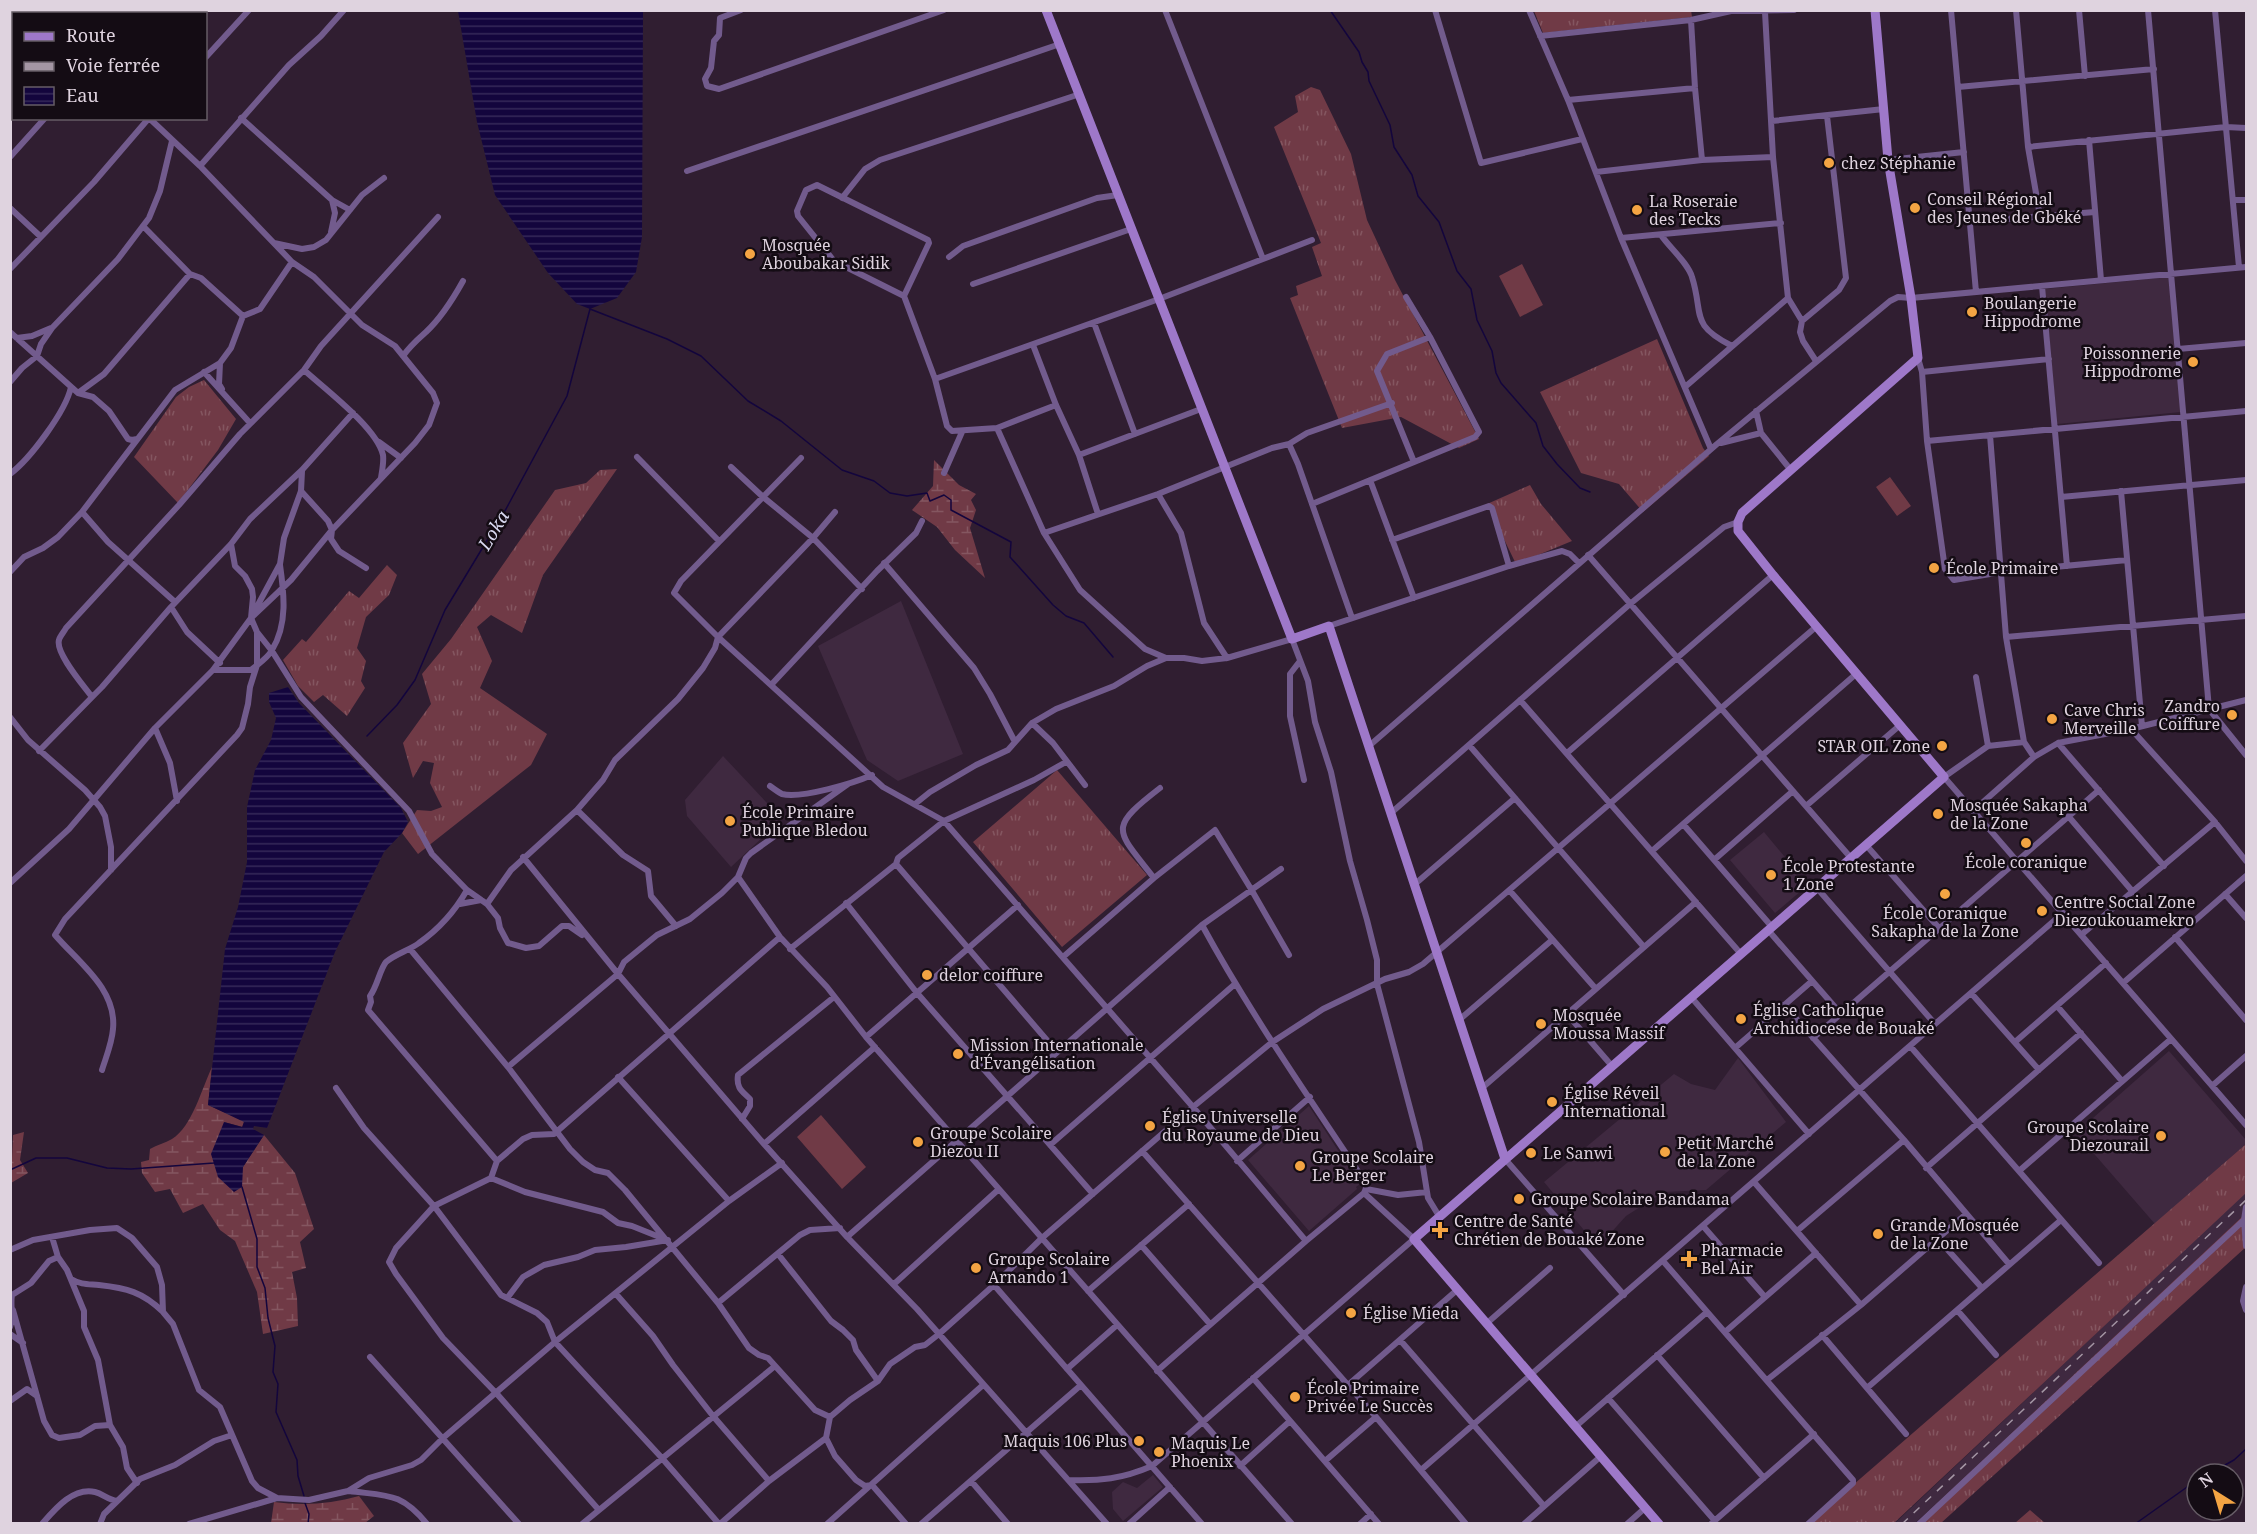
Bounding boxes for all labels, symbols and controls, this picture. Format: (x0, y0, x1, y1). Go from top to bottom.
legend (12, 12, 207, 120)
text: Route (66, 23, 116, 47)
text: Voie ferrée (66, 53, 160, 77)
text: Eau (66, 83, 99, 107)
place label: chez Stéphanie (1841, 152, 1956, 174)
marker: chez Stéphanie (1822, 156, 1836, 170)
place label: Conseil Régional des Jeunes de Gbéké (1927, 188, 2081, 228)
place label: La Roseraie des Tecks (1649, 190, 1738, 230)
marker: Conseil Régional des Jeunes de Gbéké (1908, 201, 1922, 215)
marker: La Roseraie des Tecks (1630, 203, 1644, 217)
place label: Mosquée Aboubakar Sidik (762, 234, 890, 274)
marker: Mosquée Aboubakar Sidik (743, 247, 757, 261)
place label: Boulangerie Hippodrome (1984, 292, 2081, 332)
marker: Boulangerie Hippodrome (1965, 305, 1979, 319)
place label: Poissonnerie Hippodrome (2083, 342, 2181, 382)
marker: Poissonnerie Hippodrome (2186, 355, 2200, 369)
water label: Loka (471, 505, 514, 555)
place label: École Primaire (1946, 557, 2058, 579)
marker: École Primaire (1927, 561, 1941, 575)
place label: Zandro Coiffure (2158, 695, 2220, 735)
place label: Cave Chris Merveille (2064, 699, 2145, 739)
marker: Zandro Coiffure (2225, 708, 2239, 722)
marker: Cave Chris Merveille (2045, 712, 2059, 726)
place label: STAR OIL Zone (1817, 735, 1930, 757)
marker: STAR OIL Zone (1935, 739, 1949, 753)
place label: Mosquée Sakapha de la Zone (1950, 794, 2088, 834)
place label: École Primaire Publique Bledou (742, 801, 868, 841)
marker: Mosquée Sakapha de la Zone (1931, 807, 1945, 821)
marker: École Primaire Publique Bledou (723, 814, 737, 828)
marker: École coranique (2019, 836, 2033, 850)
place label: École coranique (1965, 851, 2087, 873)
place label: École Protestante 1 Zone (1783, 855, 1915, 895)
marker: École Protestante 1 Zone (1764, 868, 1778, 882)
marker: École Coranique Sakapha de la Zone (1938, 887, 1952, 901)
place label: Centre Social Zone Diezoukouamekro (2054, 891, 2195, 931)
place label: École Coranique Sakapha de la Zone (1871, 902, 2019, 942)
marker: Centre Social Zone Diezoukouamekro (2035, 904, 2049, 918)
place label: delor coiffure (939, 964, 1043, 986)
marker: delor coiffure (920, 968, 934, 982)
place label: Église Catholique Archidiocese de Bouaké (1753, 999, 1935, 1039)
place label: Mosquée Moussa Massif (1553, 1004, 1667, 1044)
marker: Église Catholique Archidiocese de Bouaké (1734, 1012, 1748, 1026)
marker: Mosquée Moussa Massif (1534, 1017, 1548, 1031)
place label: Mission Internationale d'Évangélisation (970, 1034, 1143, 1074)
marker: Mission Internationale d'Évangélisation (951, 1047, 965, 1061)
place label: Église Réveil International (1564, 1082, 1666, 1122)
marker: Église Réveil International (1545, 1095, 1559, 1109)
place label: Église Universelle du Royaume de Dieu (1162, 1106, 1320, 1146)
place label: Groupe Scolaire Diezourail (2027, 1116, 2149, 1156)
marker: Église Universelle du Royaume de Dieu (1143, 1119, 1157, 1133)
place label: Groupe Scolaire Diezou II (930, 1122, 1052, 1162)
marker: Groupe Scolaire Diezourail (2154, 1129, 2168, 1143)
place label: Petit Marché de la Zone (1677, 1132, 1774, 1172)
marker: Groupe Scolaire Diezou II (911, 1135, 925, 1149)
place label: Le Sanwi (1543, 1142, 1613, 1164)
marker: Petit Marché de la Zone (1658, 1145, 1672, 1159)
place label: Groupe Scolaire Le Berger (1312, 1146, 1434, 1186)
marker: Le Sanwi (1524, 1146, 1538, 1160)
marker: Groupe Scolaire Le Berger (1293, 1159, 1307, 1173)
place label: Groupe Scolaire Bandama (1531, 1188, 1730, 1210)
marker: Groupe Scolaire Bandama (1512, 1192, 1526, 1206)
place label: Centre de Santé Chrétien de Bouaké Zone (1454, 1210, 1645, 1250)
place label: Grande Mosquée de la Zone (1890, 1214, 2019, 1254)
marker: Centre de Santé Chrétien de Bouaké Zone (1431, 1221, 1449, 1239)
marker: Grande Mosquée de la Zone (1871, 1227, 1885, 1241)
place label: Pharmacie Bel Air (1701, 1239, 1783, 1279)
place label: Groupe Scolaire Arnando 1 (988, 1248, 1110, 1288)
marker: Pharmacie Bel Air (1682, 1252, 1696, 1266)
marker: Groupe Scolaire Arnando 1 (969, 1261, 983, 1275)
place label: Église Mieda (1363, 1302, 1459, 1324)
marker: Église Mieda (1344, 1306, 1358, 1320)
place label: École Primaire Privée Le Succès (1307, 1377, 1433, 1417)
marker: École Primaire Privée Le Succès (1288, 1390, 1302, 1404)
place label: Maquis 106 Plus (1004, 1430, 1127, 1452)
place label: Maquis Le Phoenix (1171, 1432, 1250, 1472)
marker: Maquis 106 Plus (1132, 1434, 1146, 1448)
marker: Maquis Le Phoenix (1152, 1445, 1166, 1459)
north arrow (2185, 1462, 2245, 1522)
text: N (2194, 1467, 2218, 1493)

